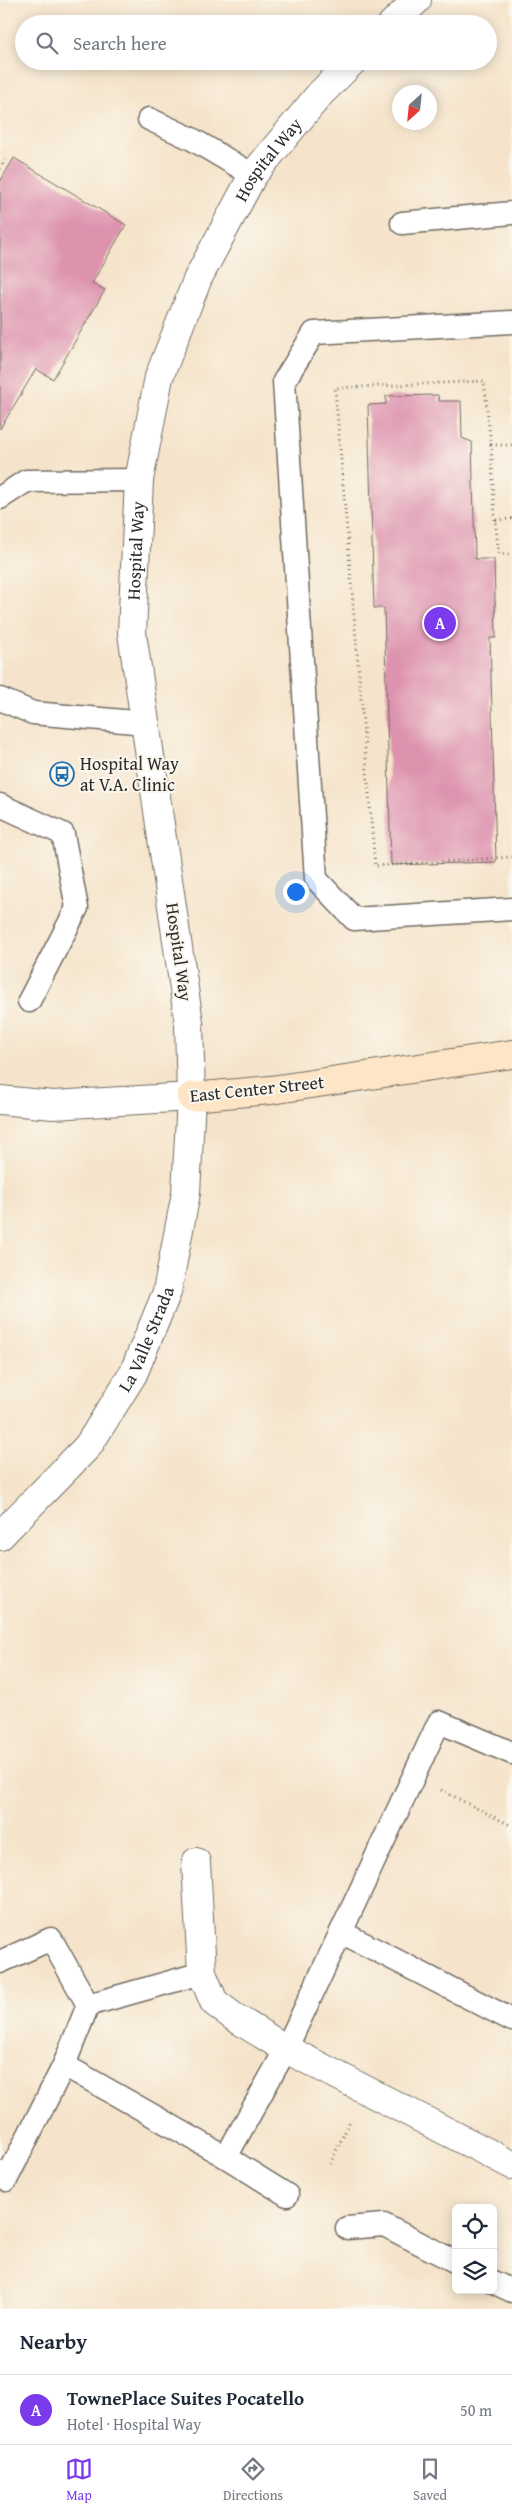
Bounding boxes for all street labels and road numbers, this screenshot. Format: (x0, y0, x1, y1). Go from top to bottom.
street label: Hospital Way (227, 112, 308, 206)
street label: Hospital Way (120, 501, 151, 601)
street label: Hospital Way (159, 901, 200, 1003)
street label: East Center Street (188, 1068, 326, 1109)
street label: La Valle Strada (111, 1284, 181, 1397)

